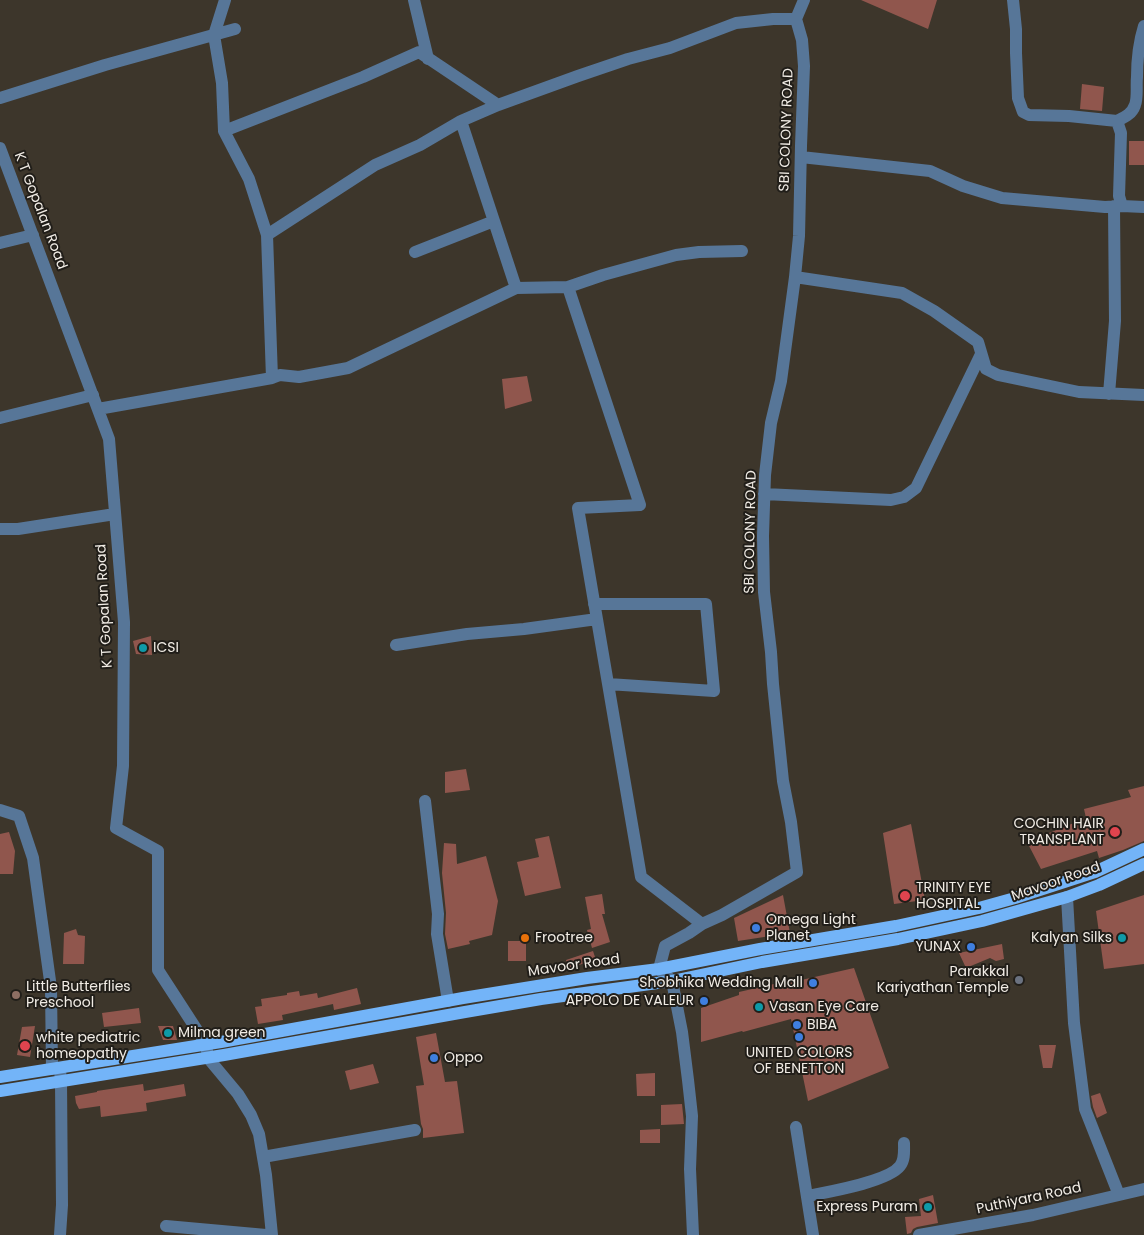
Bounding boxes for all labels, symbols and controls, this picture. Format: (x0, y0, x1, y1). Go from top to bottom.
street label: SBI COLONY ROAD (776, 68, 798, 192)
street label: K T Gopalan Road (10, 150, 70, 272)
street label: SBI COLONY ROAD (742, 470, 760, 594)
street label: K T Gopalan Road (93, 544, 117, 668)
place label: ICSI (153, 640, 179, 656)
marker: ICSI (137, 642, 149, 654)
place label: COCHIN HAIR TRANSPLANT (1014, 816, 1104, 849)
marker: COCHIN HAIR TRANSPLANT (1108, 825, 1122, 839)
street label: Mavoor Road (1009, 859, 1103, 905)
place label: TRINITY EYE HOSPITAL (916, 880, 991, 912)
marker: TRINITY EYE HOSPITAL (898, 889, 912, 903)
place label: Omega Light Planet (766, 912, 856, 944)
marker: Omega Light Planet (750, 922, 762, 934)
place label: Frootree (535, 930, 593, 946)
place label: Kalyan Silks (1031, 930, 1112, 946)
marker: Frootree (519, 932, 531, 944)
marker: Kalyan Silks (1116, 932, 1128, 944)
place label: YUNAX (915, 939, 961, 955)
marker: YUNAX (965, 941, 977, 953)
street label: Mavoor Road (527, 951, 621, 981)
place label: Parakkal Kariyathan Temple (877, 964, 1009, 996)
marker: Parakkal Kariyathan Temple (1013, 974, 1025, 986)
place label: Shobhika Wedding Mall (639, 975, 803, 991)
marker: Shobhika Wedding Mall (807, 977, 819, 989)
place label: Little Butterflies Preschool (26, 979, 131, 1012)
marker: Little Butterflies Preschool (10, 989, 22, 1001)
place label: APPOLO DE VALEUR (566, 993, 694, 1009)
marker: APPOLO DE VALEUR (698, 995, 710, 1007)
place label: Vasan Eye Care (769, 999, 879, 1015)
marker: Vasan Eye Care (753, 1001, 765, 1013)
place label: BIBA (807, 1017, 837, 1033)
marker: BIBA (791, 1019, 803, 1031)
place label: Milma green (178, 1025, 266, 1041)
marker: Milma green (162, 1027, 174, 1039)
place label: white pediatric homeopathy (36, 1030, 140, 1062)
marker: UNITED COLORS OF BENETTON (793, 1031, 805, 1043)
marker: white pediatric homeopathy (18, 1039, 32, 1053)
place label: UNITED COLORS OF BENETTON (746, 1045, 852, 1078)
place label: Oppo (444, 1050, 483, 1066)
marker: Oppo (428, 1052, 440, 1064)
street label: Puthiyara Road (975, 1180, 1083, 1218)
place label: Express Puram (816, 1199, 918, 1215)
marker: Express Puram (922, 1201, 934, 1213)

